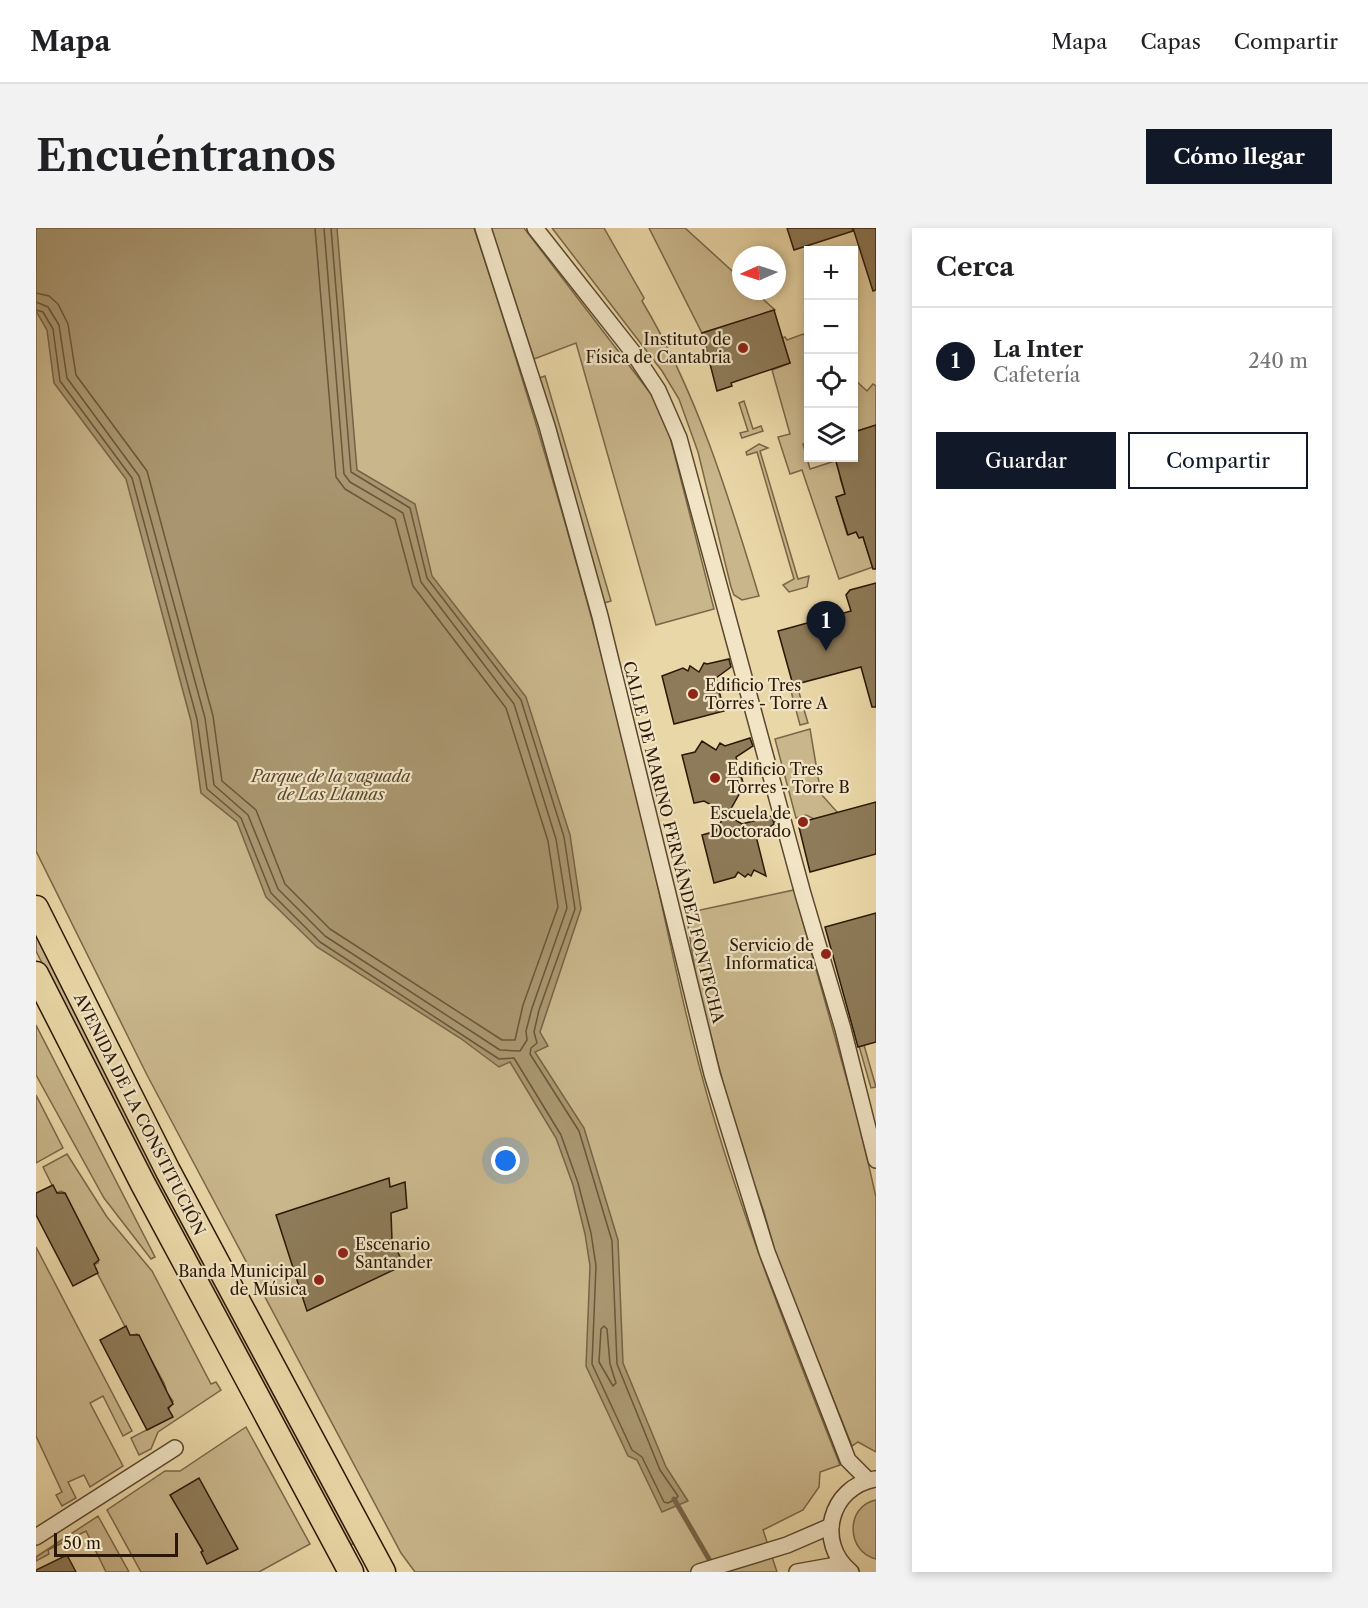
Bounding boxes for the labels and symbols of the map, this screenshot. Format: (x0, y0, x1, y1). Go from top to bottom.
north arrow (732, 246, 786, 300)
place label: Instituto de Física de Cantabria (585, 329, 732, 367)
marker: Instituto de Física de Cantabria (736, 341, 750, 355)
pin: 1 (806, 602, 846, 651)
street label: CALLE DE MARINO FERNÁNDEZ FONTECHA (619, 659, 729, 1026)
place label: Edificio Tres Torres - Torre A (705, 675, 829, 713)
marker: Edificio Tres Torres - Torre A (686, 687, 700, 701)
place label: Edificio Tres Torres - Torre B (727, 759, 850, 797)
park label: Parque de la vaguada de Las Llamas (250, 766, 411, 804)
marker: Edificio Tres Torres - Torre B (708, 771, 722, 785)
place label: Escuela de Doctorado (710, 803, 791, 841)
marker: Escuela de Doctorado (796, 815, 810, 829)
place label: Servicio de Informatica (725, 935, 815, 973)
marker: Servicio de Informatica (819, 947, 833, 961)
street label: AVENIDA DE LA CONSTITUCIÓN (69, 989, 210, 1239)
your location (491, 1146, 520, 1175)
place label: Escenario Santander (355, 1234, 433, 1272)
marker: Escenario Santander (336, 1246, 350, 1260)
place label: Banda Municipal de Música (178, 1261, 308, 1299)
marker: Banda Municipal de Música (312, 1273, 326, 1287)
scale bar (54, 1530, 178, 1558)

